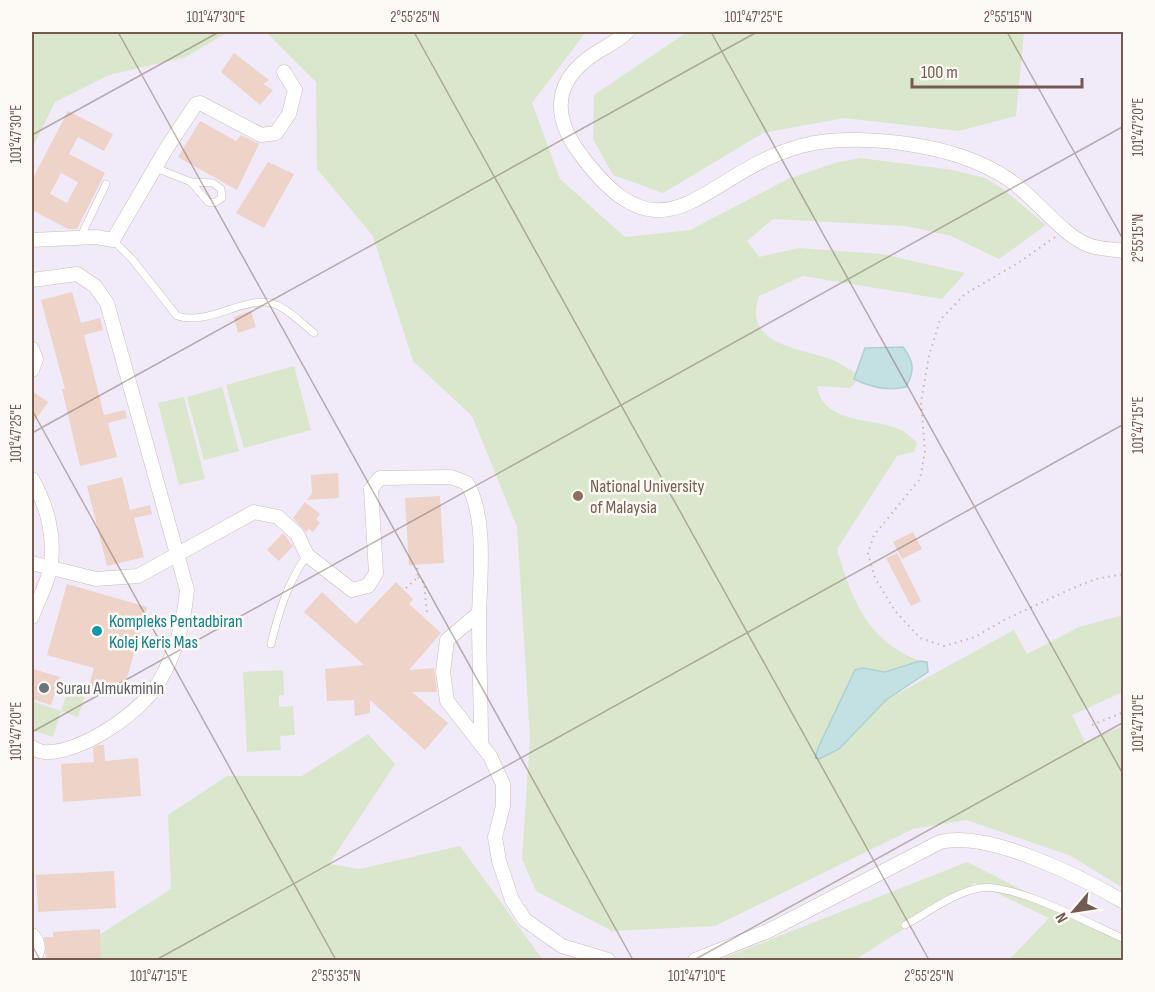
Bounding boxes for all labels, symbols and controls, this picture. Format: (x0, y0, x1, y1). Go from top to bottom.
text: 101°47'30"E (186, 8, 246, 27)
text: 2°55'25"N (390, 8, 440, 27)
text: 101°47'25"E (725, 8, 783, 27)
text: 2°55'15"N (984, 8, 1032, 27)
scale bar (912, 51, 1082, 89)
text: 100 m (921, 62, 958, 83)
text: 101°47'20"E (1129, 97, 1148, 157)
text: 101°47'30"E (7, 104, 26, 164)
text: 2°55'15"N (1129, 214, 1148, 262)
text: 101°47'15"E (1129, 396, 1148, 454)
text: 101°47'25"E (7, 404, 26, 462)
place label: National University of Malaysia (590, 476, 705, 518)
marker: National University of Malaysia (571, 489, 585, 503)
place label: Kompleks Pentadbiran Kolej Keris Mas (109, 611, 243, 653)
marker: Kompleks Pentadbiran Kolej Keris Mas (90, 624, 104, 638)
place label: Surau Almukminin (56, 678, 164, 699)
marker: Surau Almukminin (37, 681, 51, 695)
text: 101°47'10"E (1129, 694, 1148, 752)
text: 101°47'20"E (7, 701, 26, 761)
north arrow (1044, 881, 1104, 941)
text: N (1052, 909, 1073, 926)
text: 101°47'15"E (130, 967, 188, 986)
text: 2°55'35"N (311, 967, 361, 986)
text: 101°47'10"E (668, 967, 726, 986)
text: 2°55'25"N (904, 967, 954, 986)

